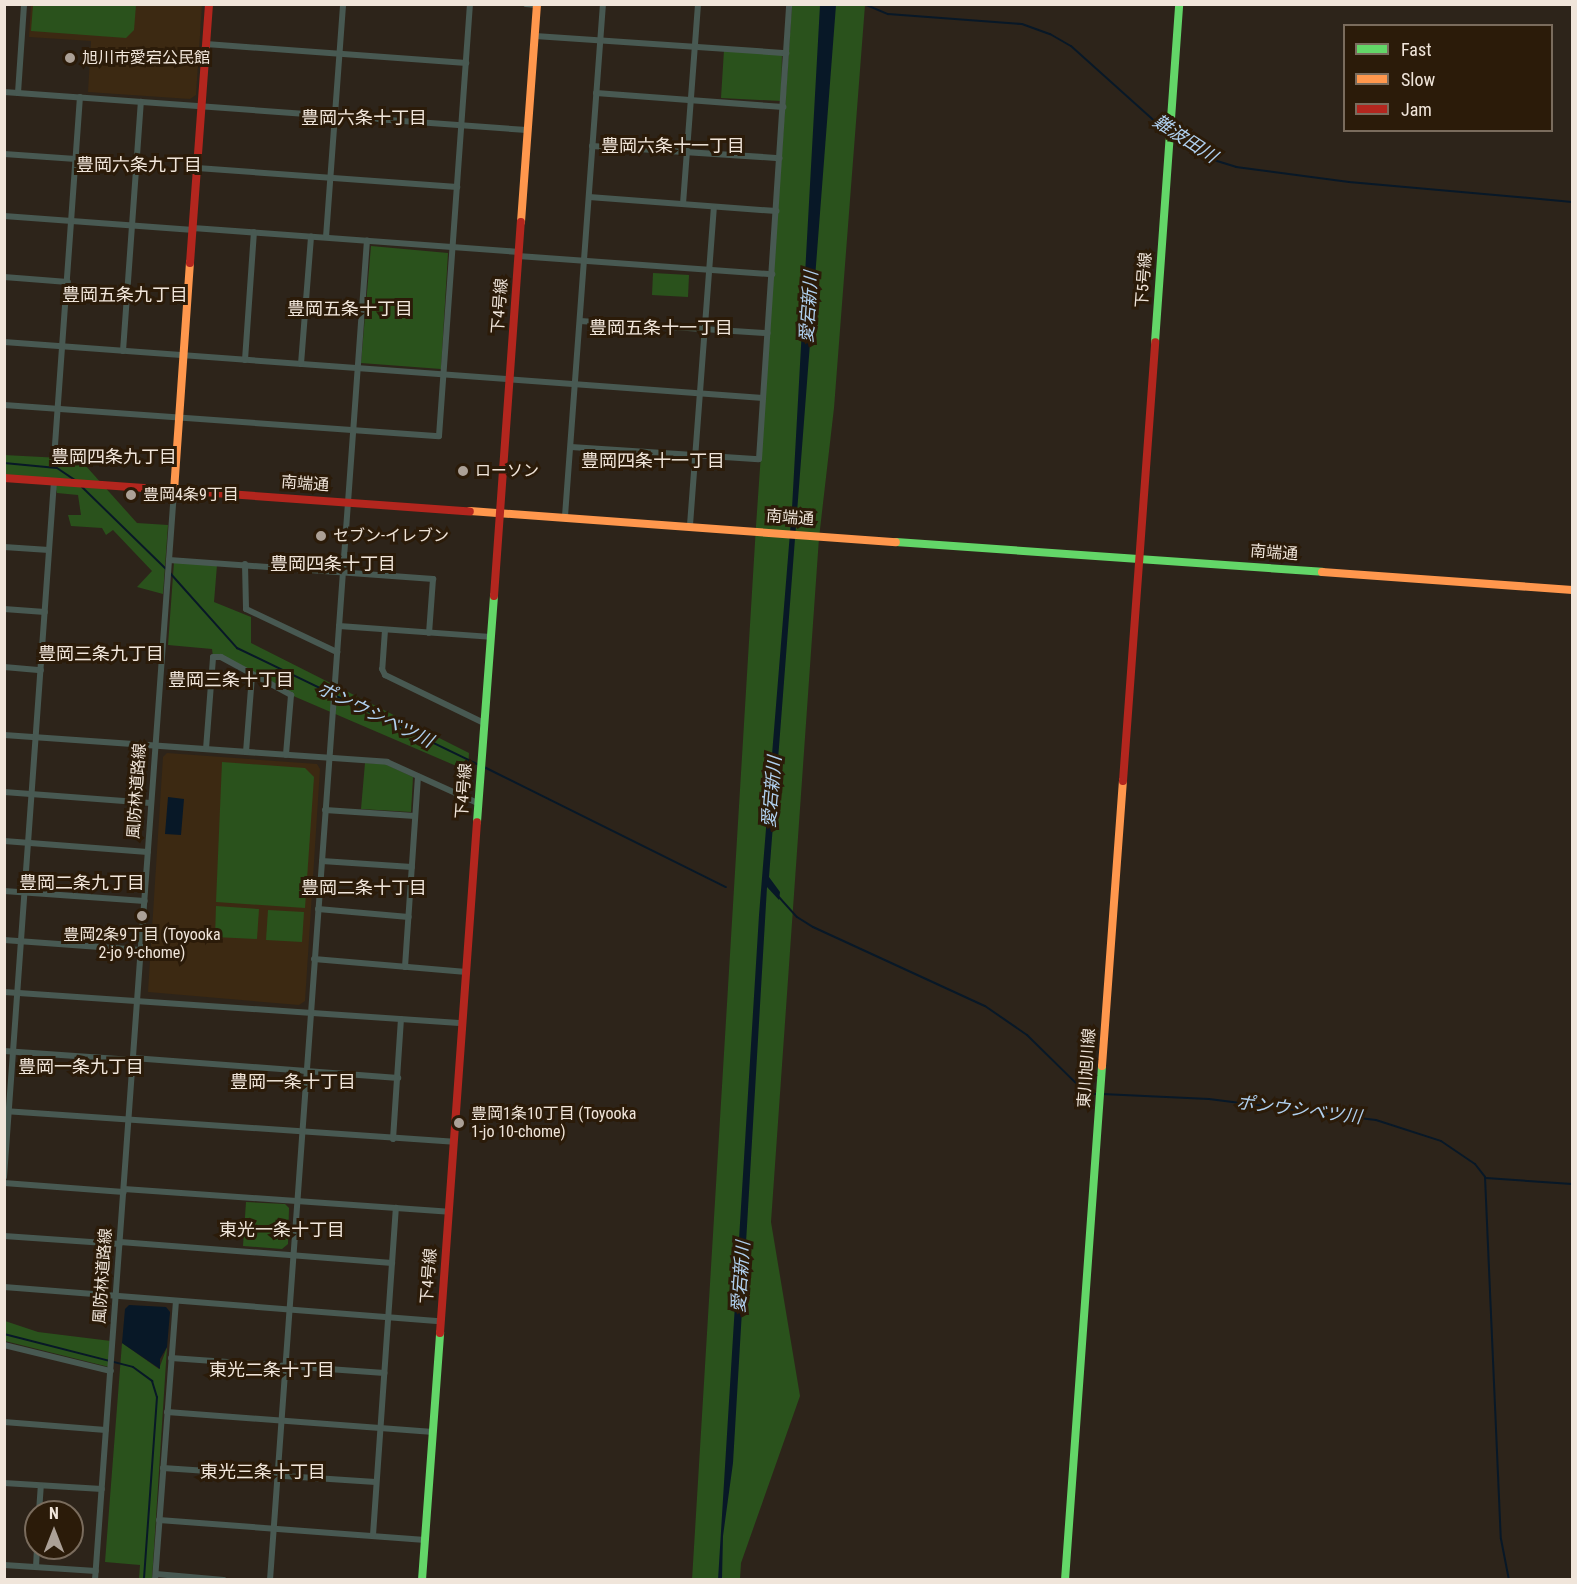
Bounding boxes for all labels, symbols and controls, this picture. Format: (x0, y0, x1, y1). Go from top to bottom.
legend (1343, 24, 1553, 132)
text: Fast (1401, 39, 1432, 60)
place label: 旭川市愛宕公民館 (82, 48, 210, 68)
marker: 旭川市愛宕公民館 (63, 51, 77, 65)
text: Slow (1401, 69, 1435, 90)
text: Jam (1401, 99, 1432, 120)
district label: 豊岡六条十丁目 (301, 107, 427, 129)
water label: 難波田川 (1149, 110, 1221, 168)
district label: 豊岡六条十一丁目 (601, 135, 745, 157)
district label: 豊岡六条九丁目 (76, 154, 202, 176)
street label: 下5号線 (1132, 251, 1156, 309)
water label: 愛宕新川 (796, 270, 822, 344)
street label: 下4号線 (488, 277, 512, 335)
district label: 豊岡五条九丁目 (62, 284, 188, 306)
district label: 豊岡五条十丁目 (287, 298, 413, 320)
district label: 豊岡五条十一丁目 (589, 317, 733, 339)
district label: 豊岡四条九丁目 (51, 446, 177, 468)
district label: 豊岡四条十一丁目 (581, 450, 725, 472)
place label: ローソン (475, 461, 539, 481)
marker: ローソン (456, 464, 470, 478)
street label: 南端通 (280, 473, 330, 495)
place label: 豊岡4条9丁目 (143, 485, 239, 505)
marker: 豊岡4条9丁目 (124, 488, 138, 502)
street label: 南端通 (765, 507, 815, 529)
place label: セブン-イレブン (333, 526, 449, 546)
marker: セブン-イレブン (314, 529, 328, 543)
street label: 南端通 (1249, 542, 1299, 564)
district label: 豊岡四条十丁目 (270, 553, 396, 575)
district label: 豊岡三条九丁目 (38, 643, 164, 665)
district label: 豊岡三条十丁目 (168, 669, 294, 691)
water label: ポンウシベツ川 (314, 678, 436, 752)
street label: 風防林道路線 (124, 742, 150, 840)
water label: 愛宕新川 (758, 755, 786, 829)
street label: 下4号線 (452, 762, 476, 820)
district label: 豊岡二条九丁目 (19, 872, 145, 894)
district label: 豊岡二条十丁目 (301, 877, 427, 899)
marker: 豊岡2条9丁目 (Toyooka 2-jo 9-chome) (135, 909, 149, 923)
place label: 豊岡2条9丁目 (Toyooka 2-jo 9-chome) (63, 925, 221, 963)
street label: 東川旭川線 (1075, 1027, 1099, 1109)
district label: 豊岡一条九丁目 (18, 1056, 144, 1078)
district label: 豊岡一条十丁目 (230, 1071, 356, 1093)
water label: ポンウシベツ川 (1235, 1092, 1363, 1128)
place label: 豊岡1条10丁目 (Toyooka 1-jo 10-chome) (471, 1104, 636, 1142)
marker: 豊岡1条10丁目 (Toyooka 1-jo 10-chome) (452, 1116, 466, 1130)
district label: 東光一条十丁目 (219, 1219, 345, 1241)
street label: 風防林道路線 (90, 1227, 116, 1325)
water label: 愛宕新川 (728, 1240, 754, 1314)
street label: 下4号線 (417, 1247, 441, 1305)
district label: 東光二条十丁目 (209, 1359, 335, 1381)
district label: 東光三条十丁目 (200, 1461, 326, 1483)
north arrow (24, 1500, 84, 1560)
text: N (49, 1504, 59, 1523)

